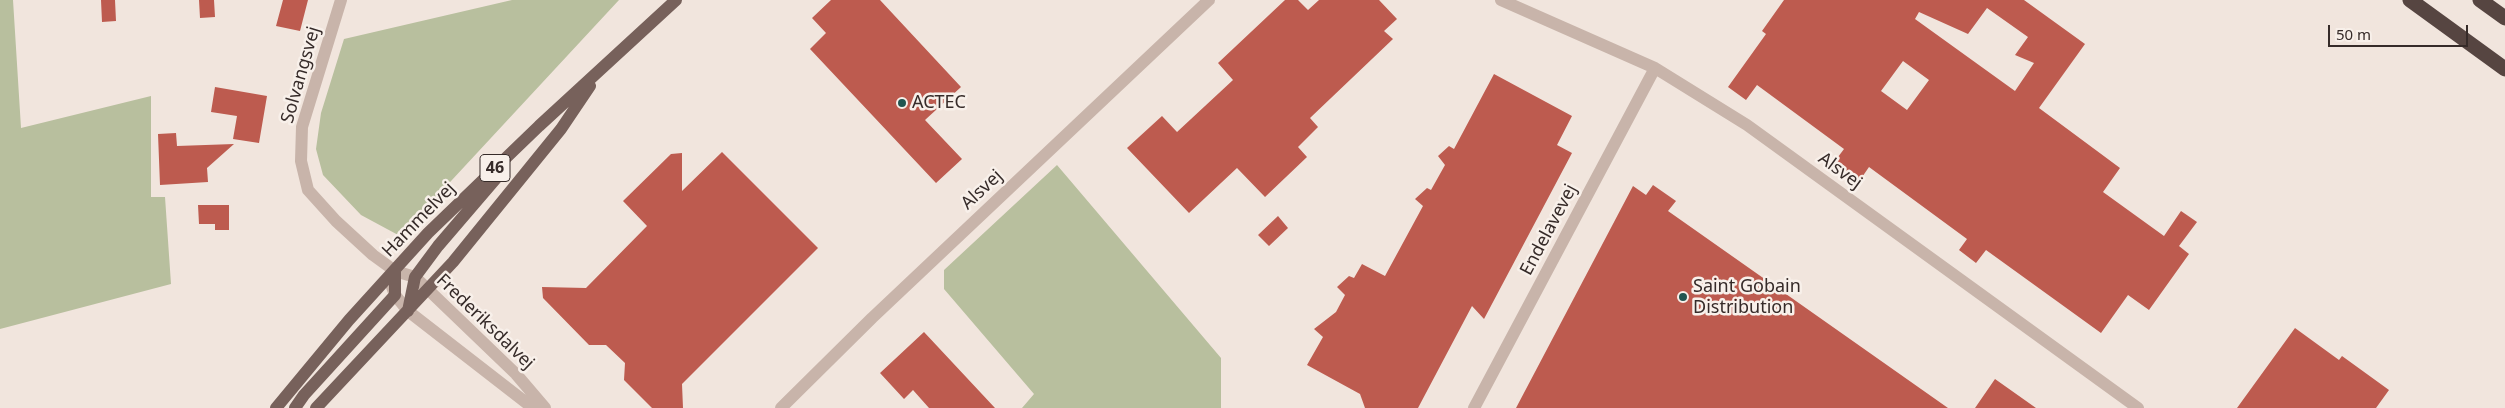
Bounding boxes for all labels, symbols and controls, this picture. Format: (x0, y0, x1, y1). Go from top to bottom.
scale bar (2330, 15, 2470, 47)
street label: Solvangsvej (277, 24, 325, 126)
text: 50 m (2336, 24, 2371, 44)
place label: ACTEC (912, 92, 966, 114)
marker: ACTEC (896, 97, 908, 109)
street label: Alsvej (1814, 148, 1866, 194)
road number: 46 (480, 154, 510, 182)
street label: Alsvej (957, 165, 1007, 215)
street label: Hammelvej (378, 178, 460, 262)
street label: Endelavevej (1516, 181, 1582, 279)
street label: Frederiksdalvej (432, 270, 538, 374)
place label: Saint Gobain Distribution (1693, 276, 1801, 318)
marker: Saint Gobain Distribution (1677, 291, 1689, 303)

